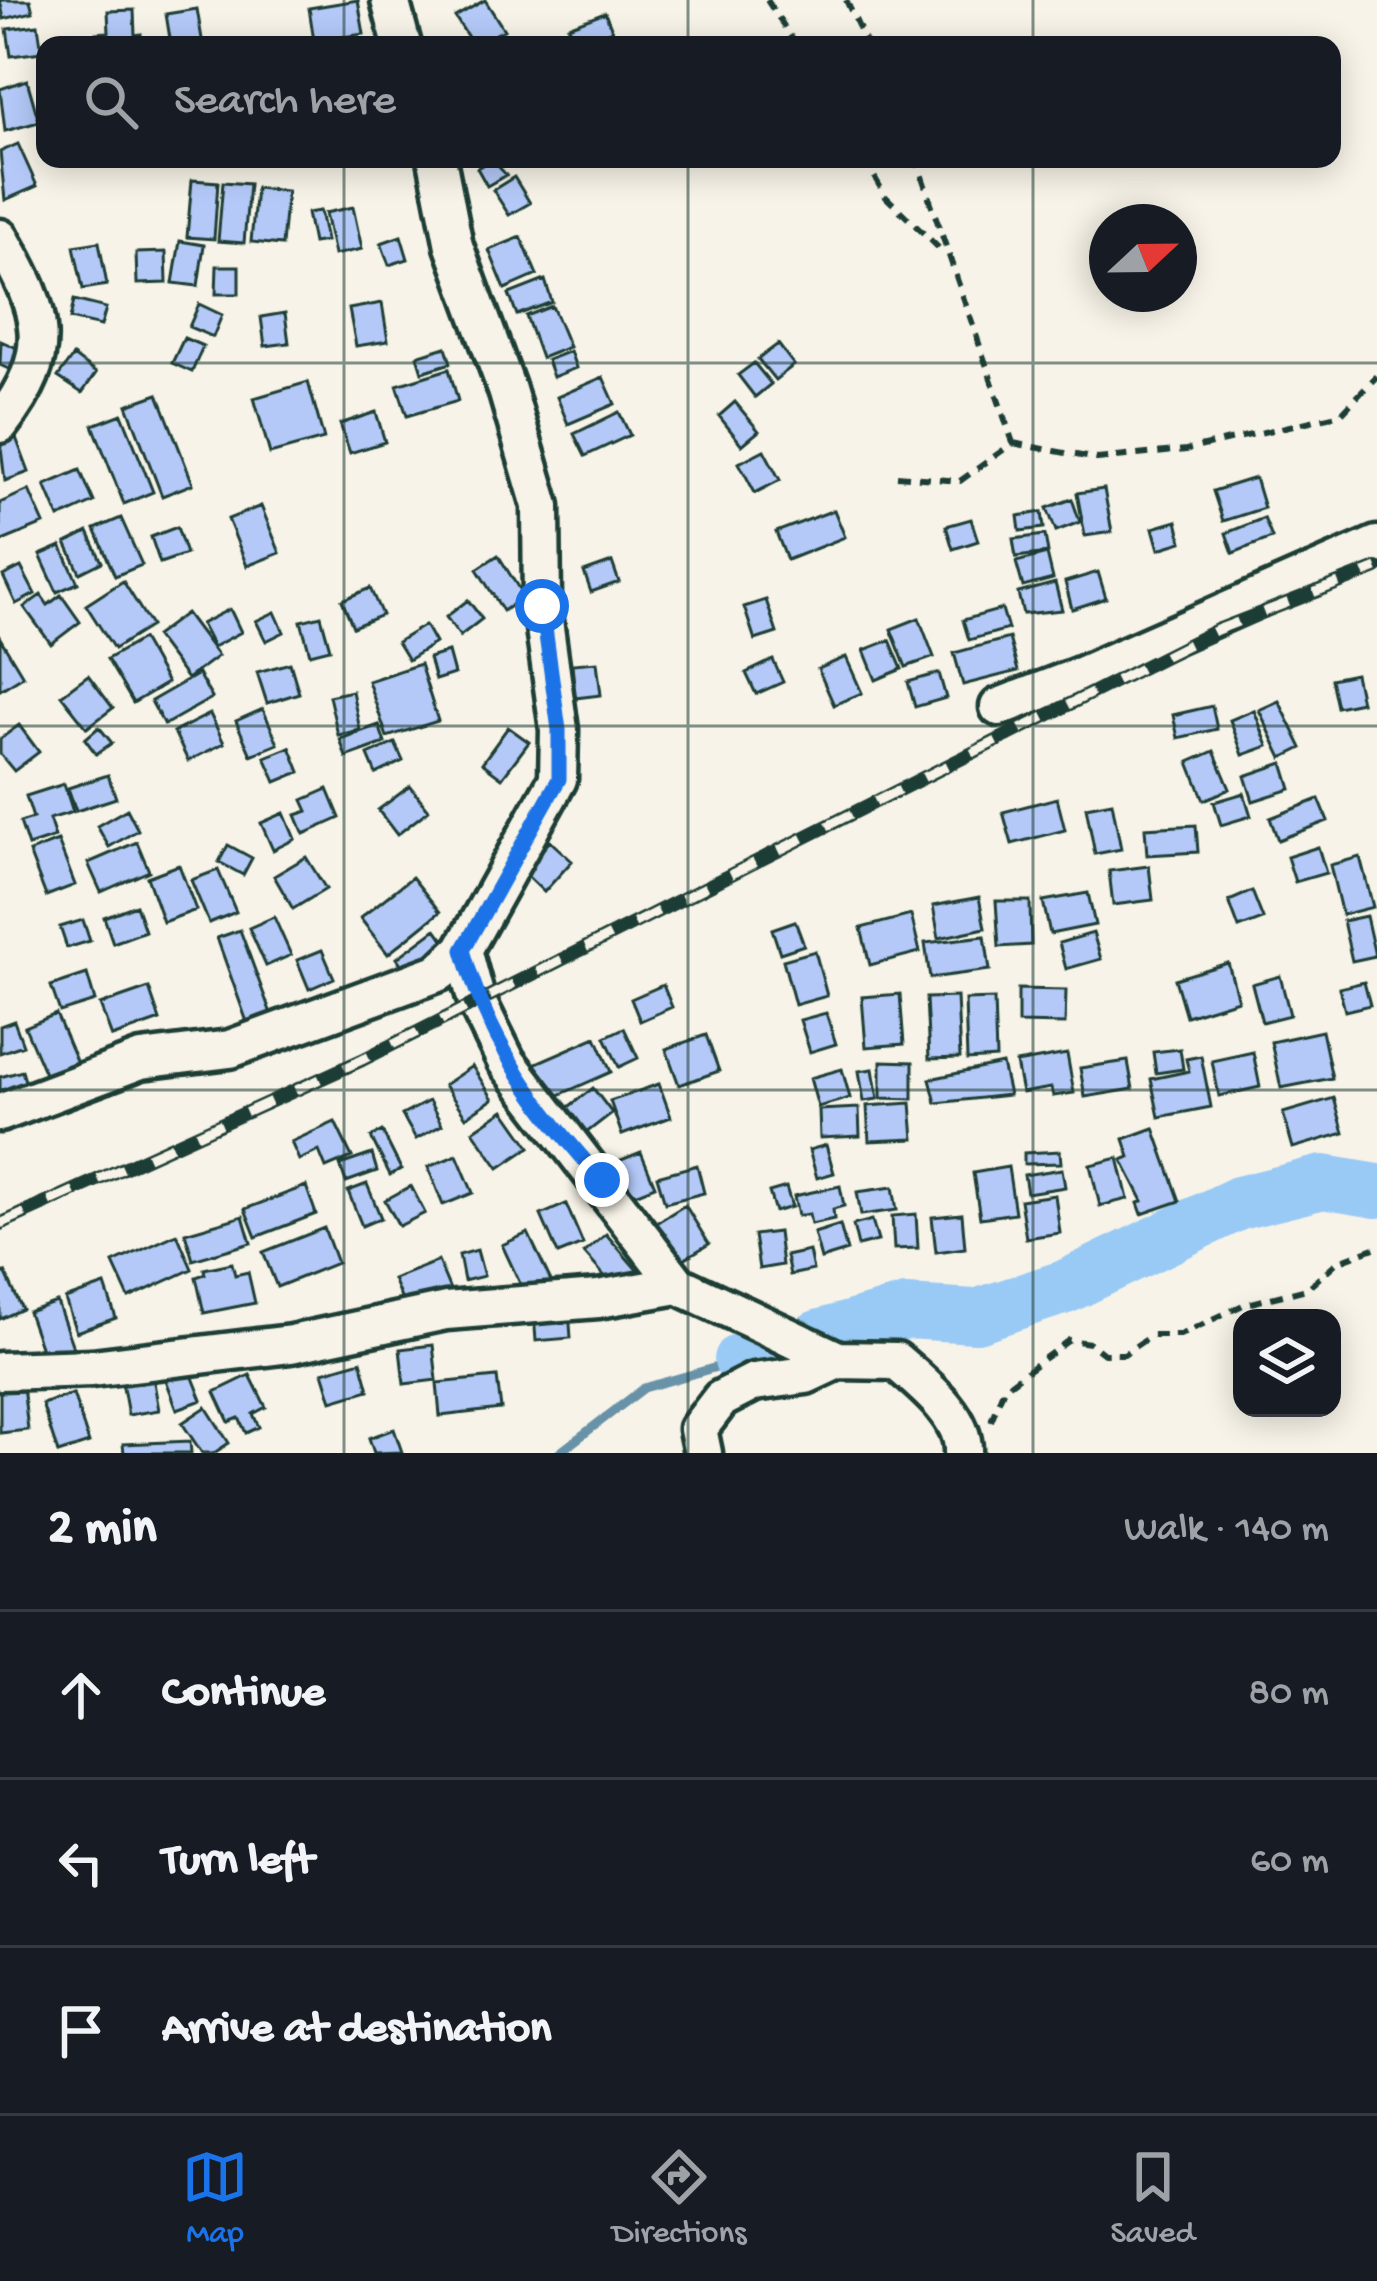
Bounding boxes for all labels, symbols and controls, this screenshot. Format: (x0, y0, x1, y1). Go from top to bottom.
search box (36, 36, 1341, 168)
icon: search (78, 69, 144, 135)
text: Search here (174, 76, 396, 129)
north arrow (1089, 204, 1197, 312)
route start (515, 579, 569, 633)
route end (575, 1153, 629, 1207)
map controls (1233, 1309, 1341, 1417)
button: layers (1233, 1309, 1341, 1417)
text: 2 min (48, 1501, 157, 1561)
text: Walk · 140 m (1124, 1508, 1329, 1554)
icon: ahead (48, 1662, 114, 1728)
text: Continue (162, 1668, 325, 1721)
text: 80 m (1249, 1672, 1329, 1718)
icon: left (48, 1830, 114, 1896)
text: Turn left (162, 1836, 314, 1889)
text: 60 m (1250, 1840, 1329, 1886)
icon: arrive (48, 1998, 114, 2064)
text: Arrive at destination (162, 2004, 551, 2057)
tab: Map (182, 2144, 248, 2254)
tab: Directions (612, 2144, 746, 2254)
tab: Saved (1110, 2144, 1195, 2254)

